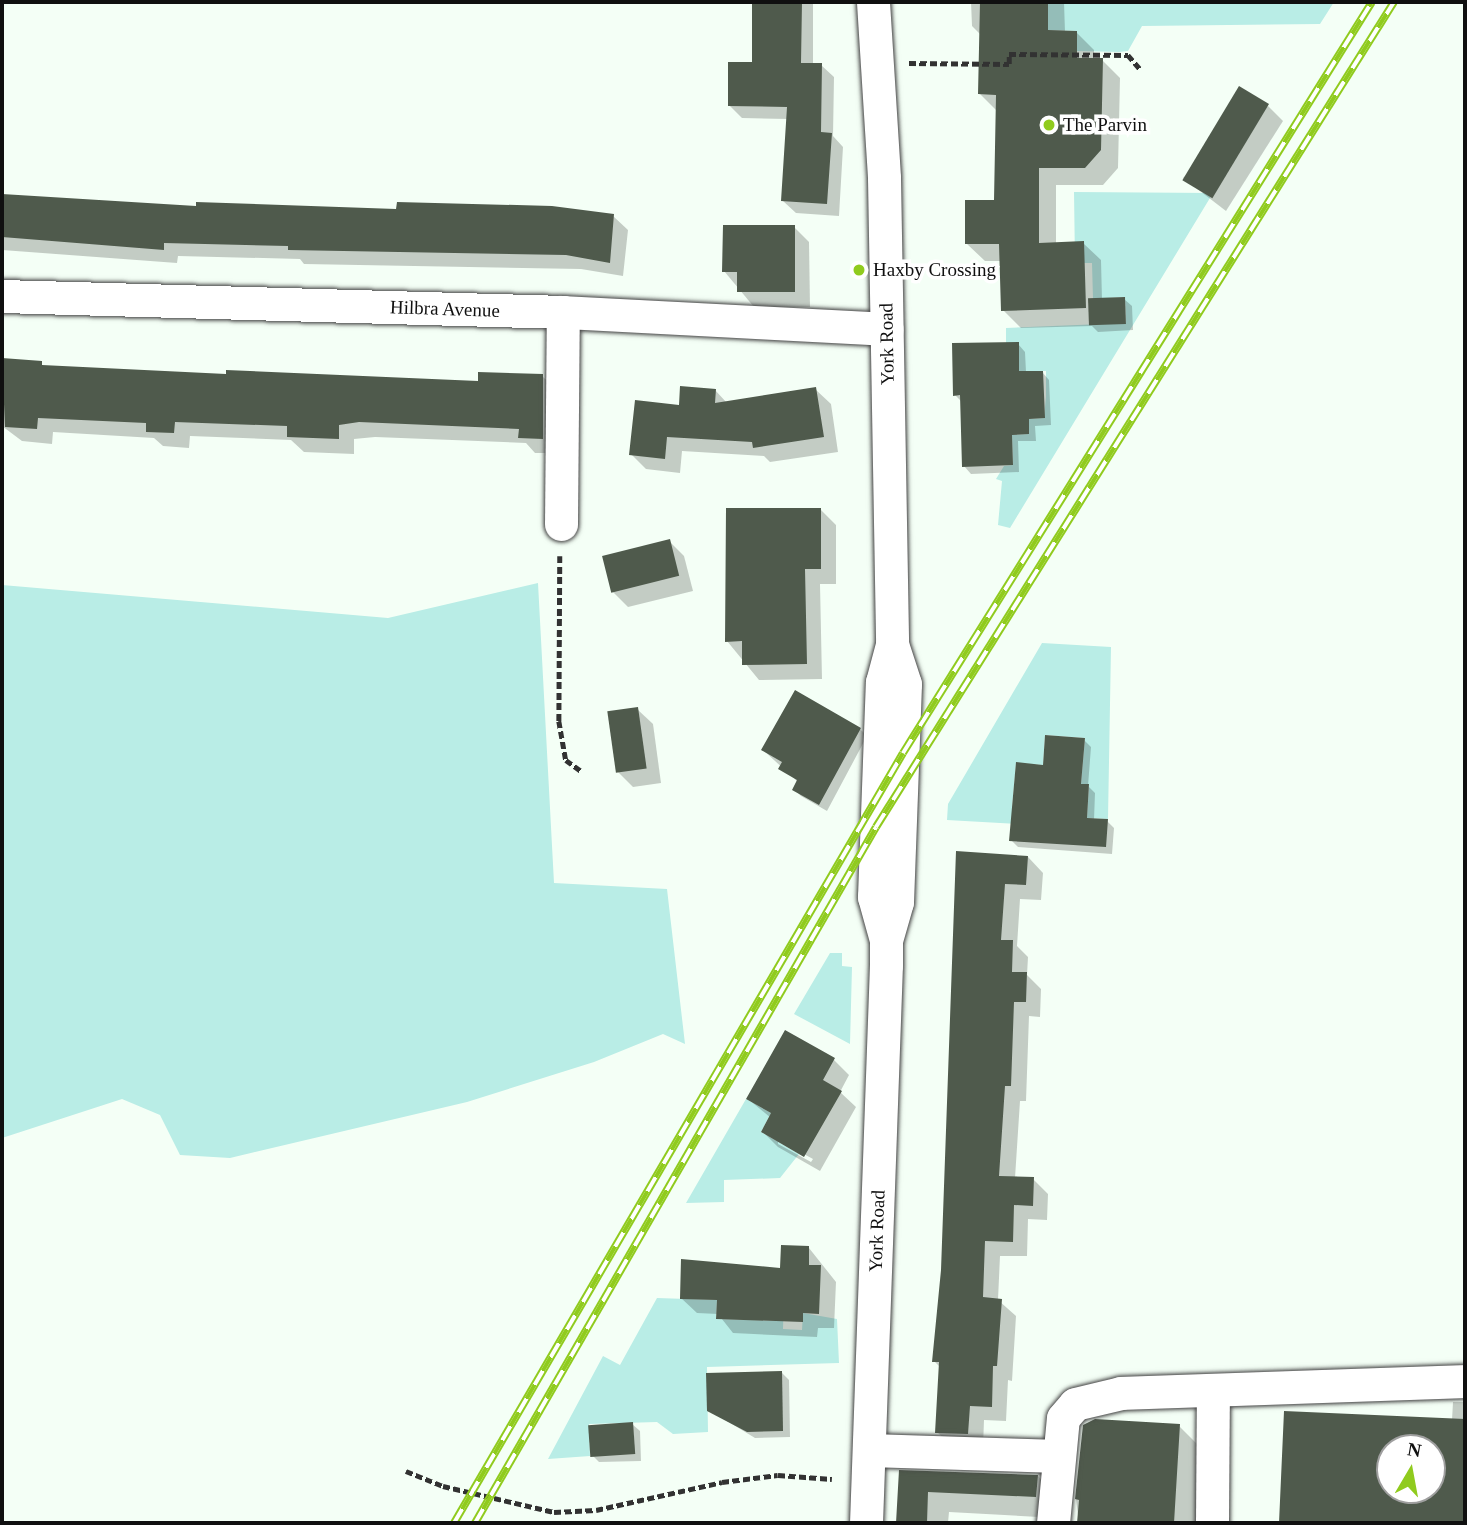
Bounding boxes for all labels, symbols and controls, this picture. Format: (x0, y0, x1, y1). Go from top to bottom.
place label: The Parvin (1063, 114, 1147, 136)
marker: The Parvin (1041, 117, 1057, 133)
place label: Haxby Crossing (873, 259, 996, 281)
marker: Haxby Crossing (851, 262, 867, 278)
street label: Hilbra Avenue (389, 296, 501, 322)
street label: York Road (875, 303, 899, 385)
street label: York Road (864, 1190, 890, 1272)
north arrow (1376, 1434, 1446, 1504)
text: N (1406, 1438, 1423, 1461)

